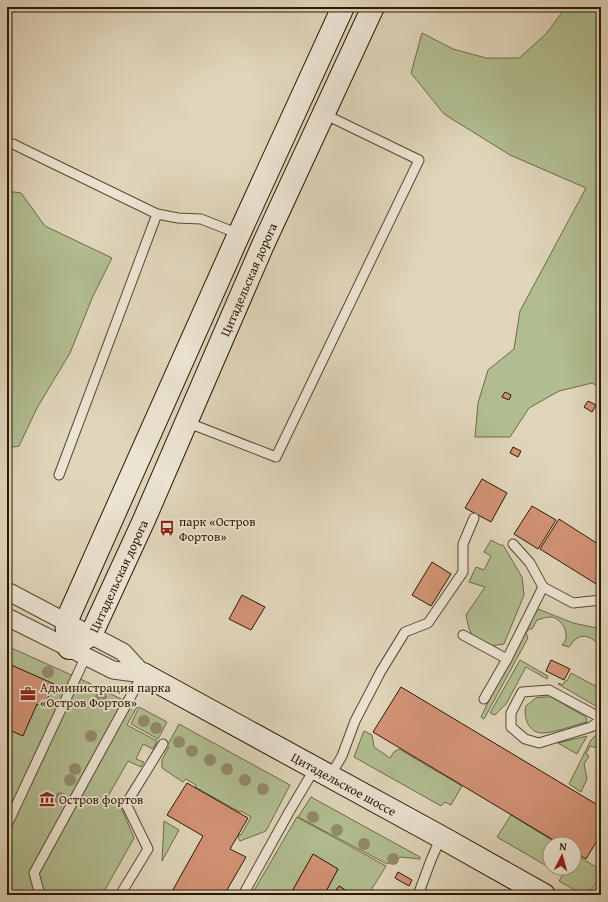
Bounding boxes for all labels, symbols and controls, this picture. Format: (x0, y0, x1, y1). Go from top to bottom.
street label: Цитадельская дорога (215, 219, 282, 339)
place label: парк «Остров Фортов» (179, 512, 256, 546)
street label: Цитадельская дорога (84, 516, 153, 636)
bus stop icon: парк «Остров Фортов» (158, 519, 176, 537)
place label: Администрация парка «Остров Фортов» (40, 678, 171, 712)
office icon: Администрация парка «Остров Фортов» (19, 685, 37, 703)
street label: Цитадельское шоссе (288, 747, 400, 820)
museum icon: Остров фортов (38, 790, 56, 808)
place label: Остров фортов (59, 790, 143, 809)
north arrow (542, 836, 582, 876)
text: N (559, 838, 568, 854)

